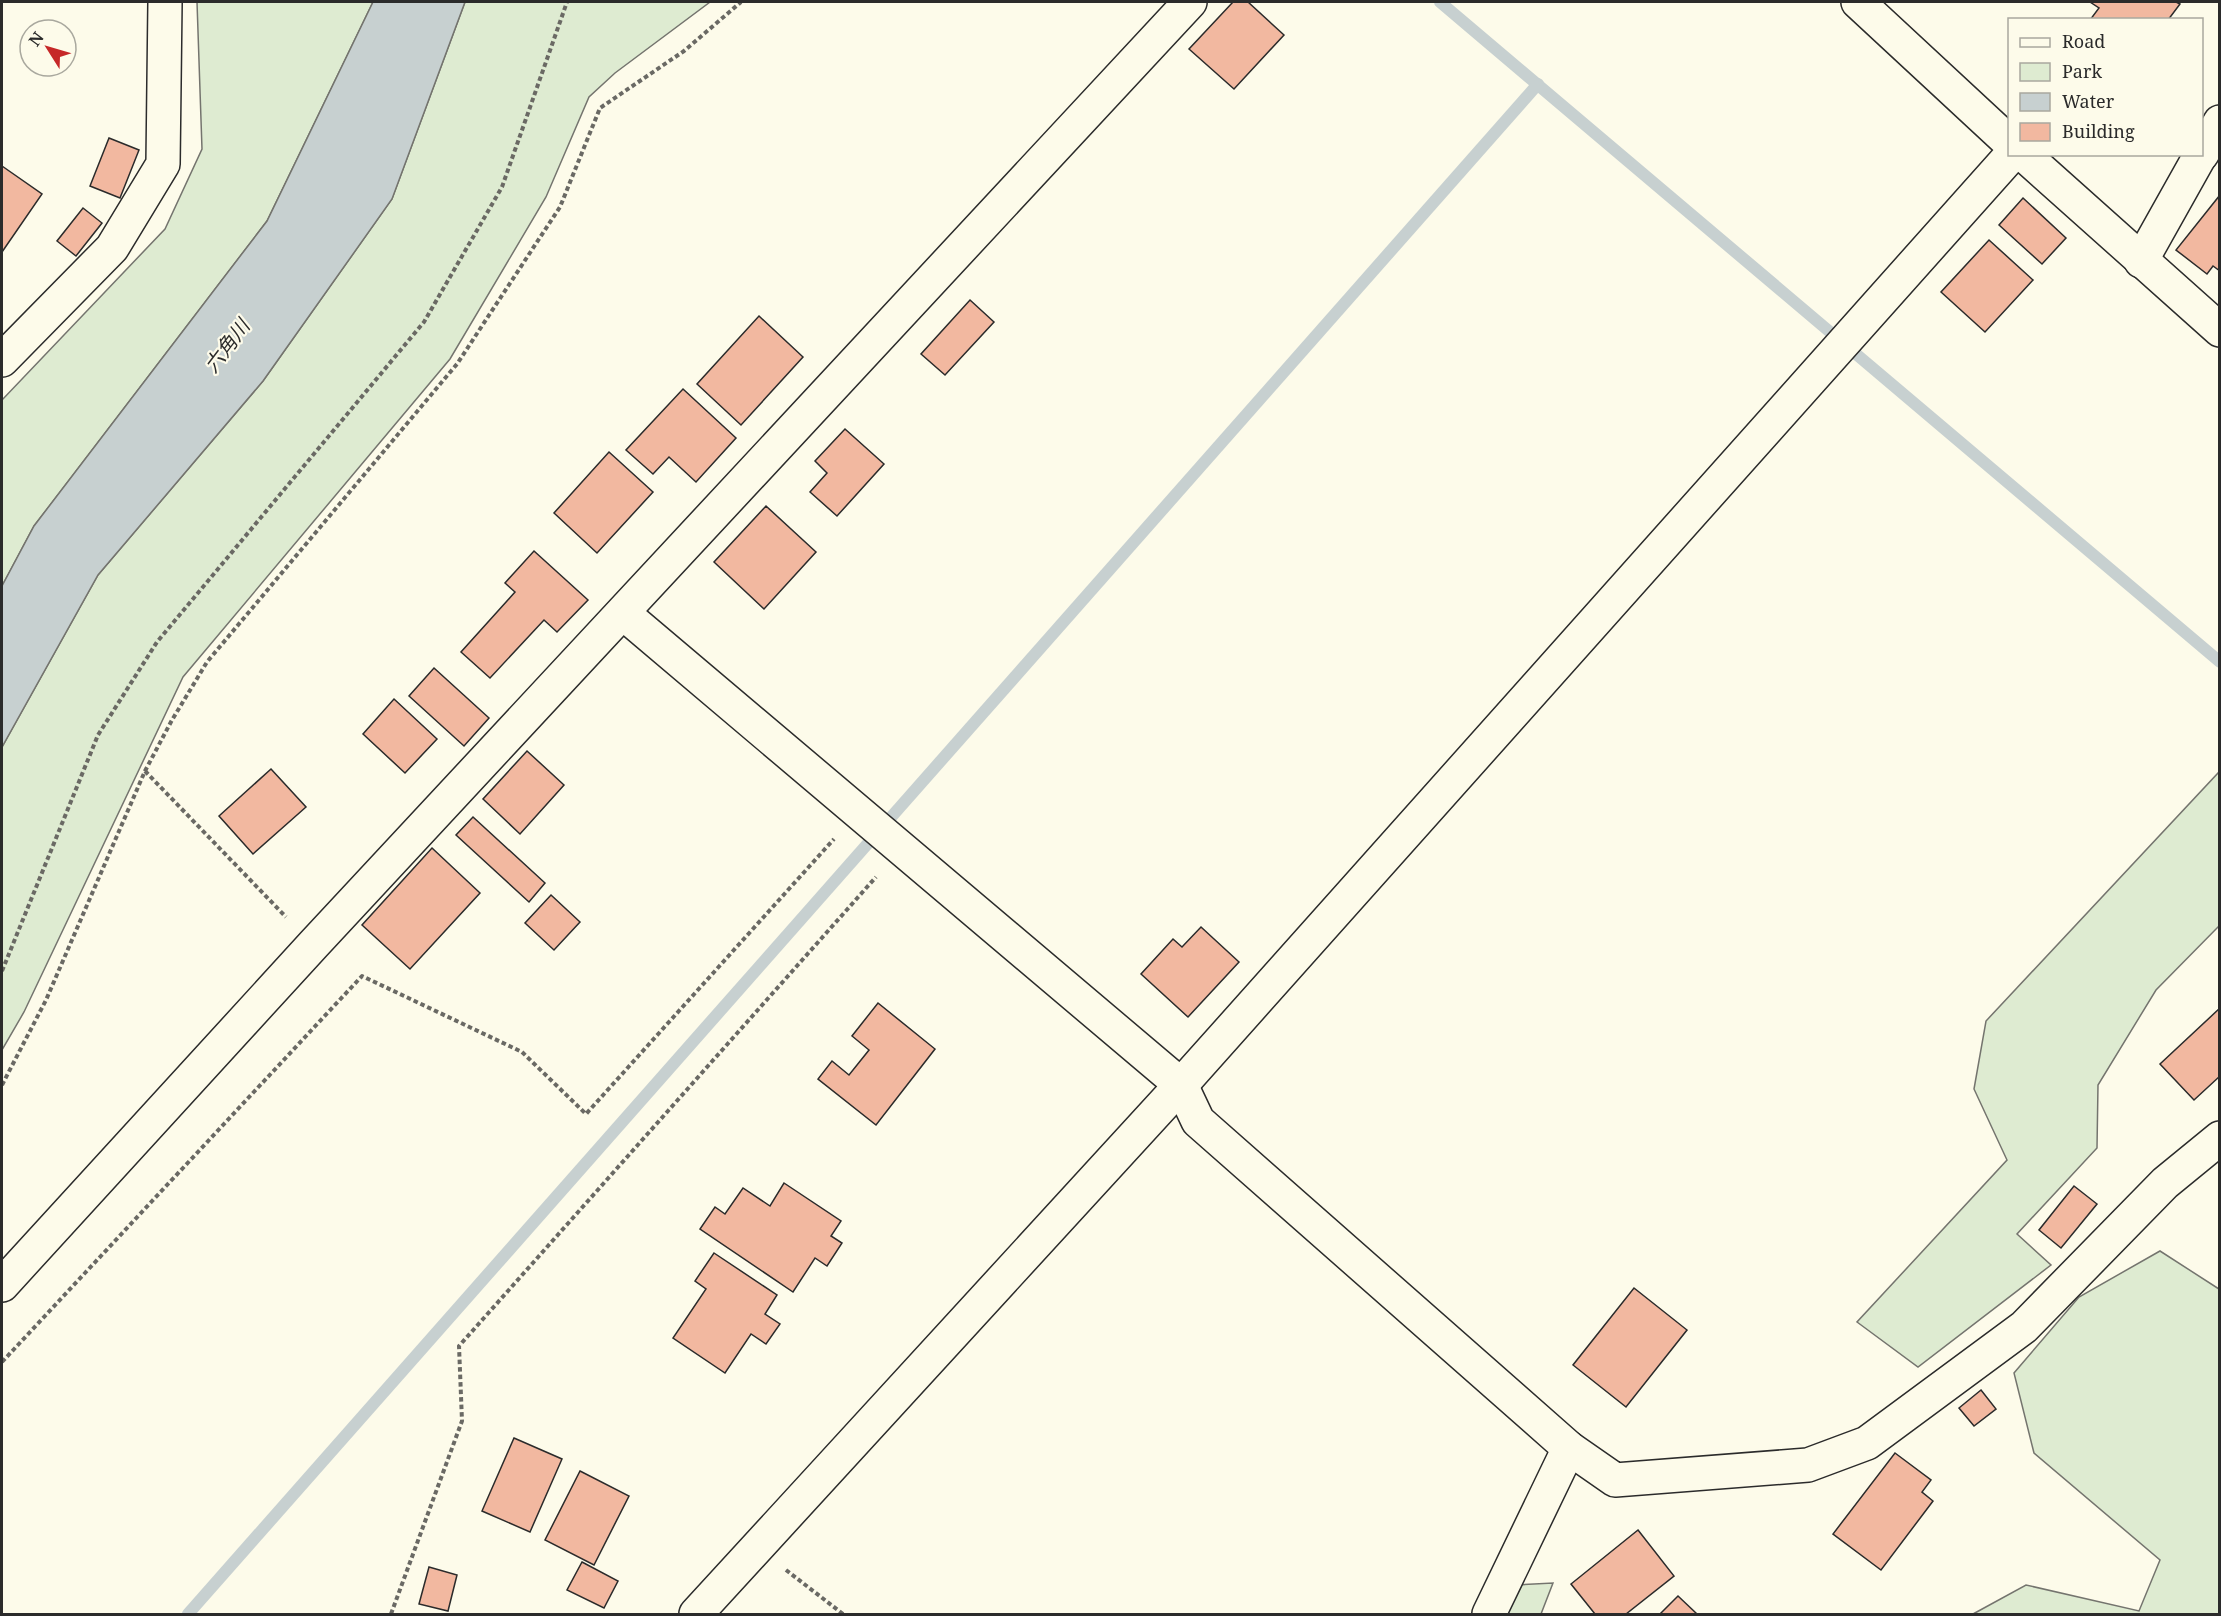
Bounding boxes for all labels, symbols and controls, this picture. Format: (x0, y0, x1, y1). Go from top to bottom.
north arrow (18, 18, 78, 78)
legend (2008, 18, 2203, 156)
text: N (23, 27, 49, 51)
text: Road (2062, 29, 2105, 53)
text: Park (2062, 59, 2102, 83)
text: Water (2062, 89, 2115, 113)
text: Building (2062, 119, 2135, 143)
water label: 六角川 (198, 312, 257, 378)

